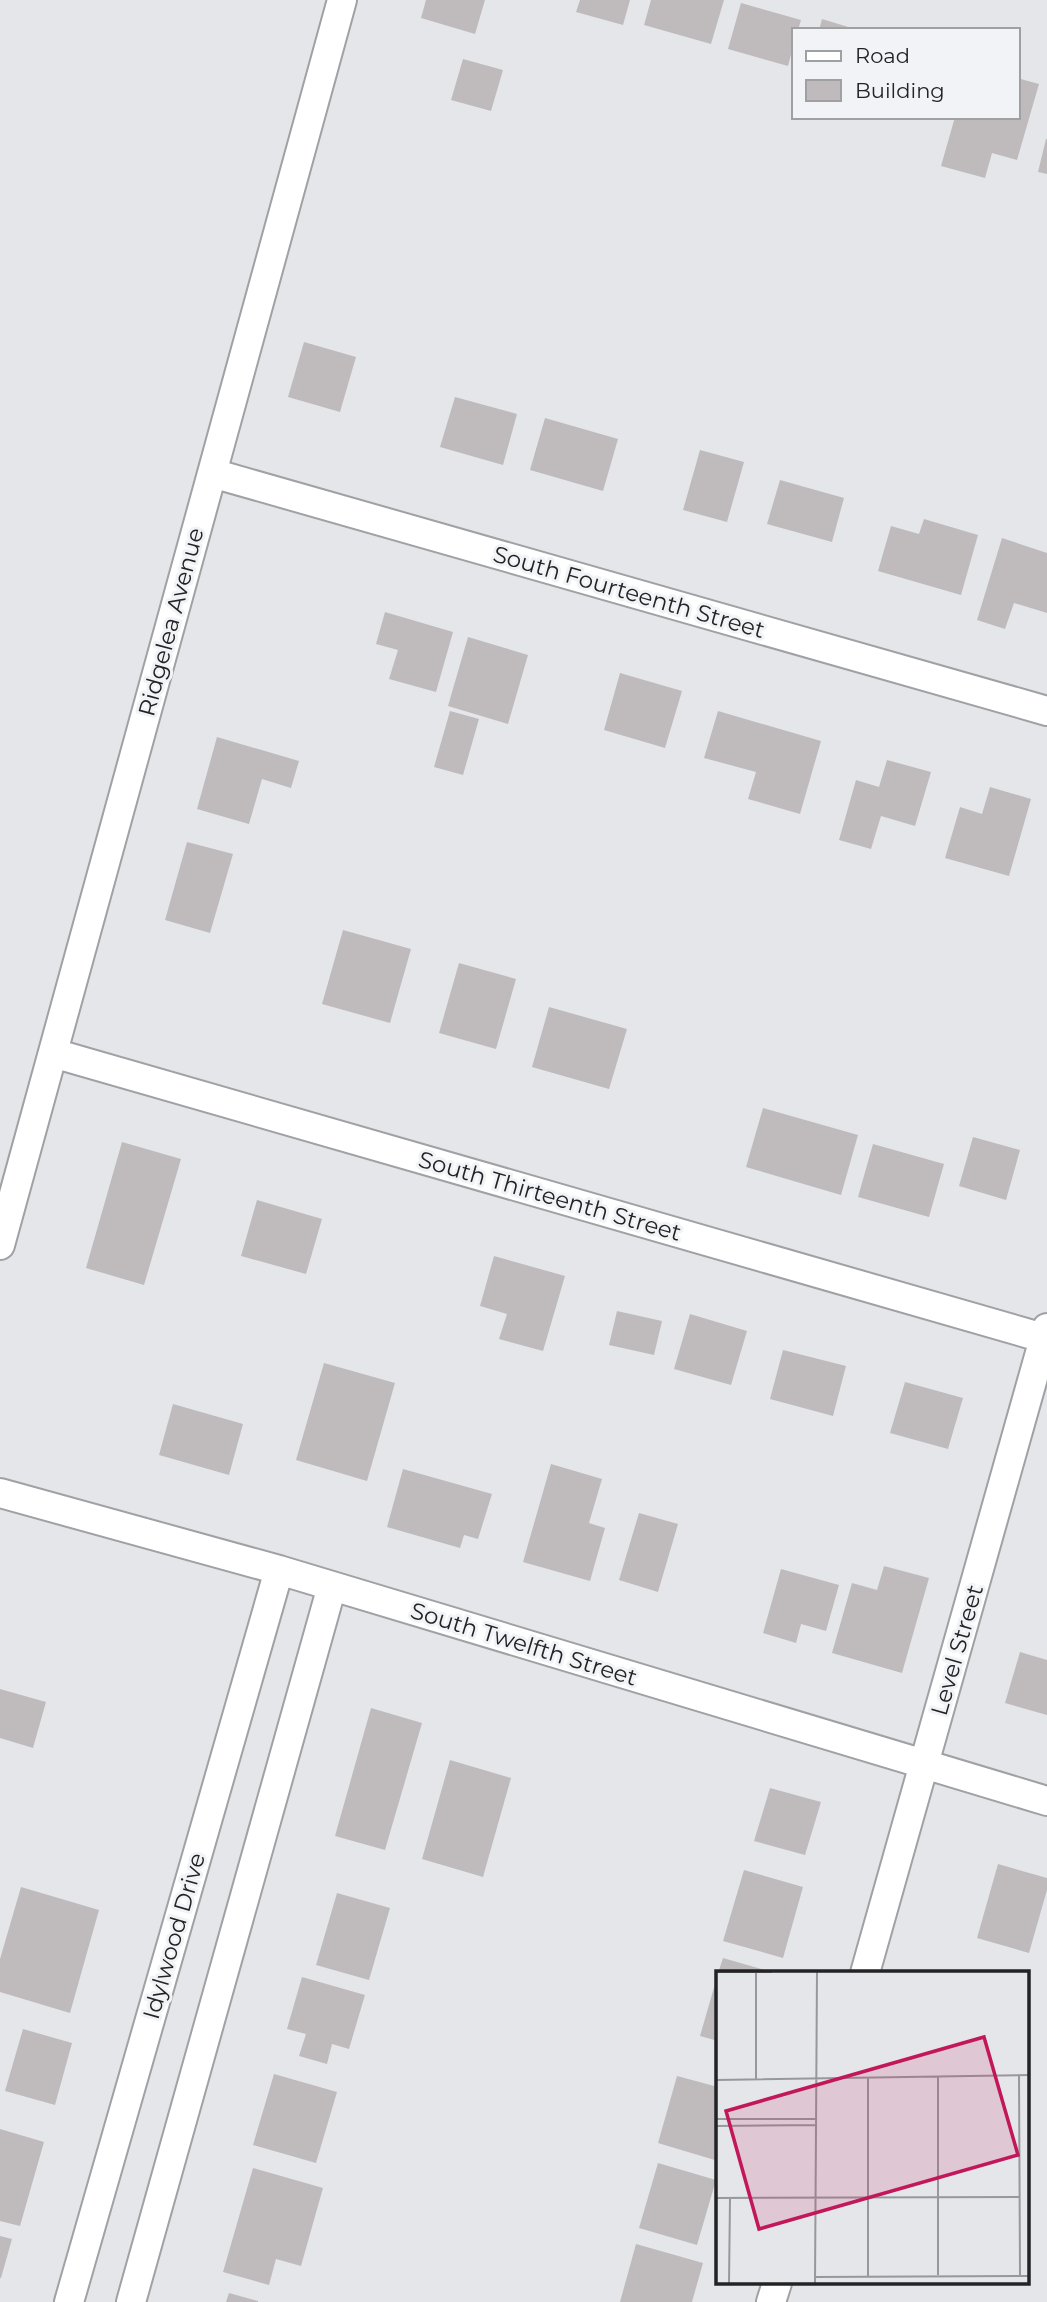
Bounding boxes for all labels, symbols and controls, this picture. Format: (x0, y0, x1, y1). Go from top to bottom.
legend (792, 28, 1019, 119)
text: Road (855, 43, 910, 68)
text: Building (855, 78, 945, 103)
street label: Ridgelea Avenue (132, 525, 210, 719)
street label: South Fourteenth Street (490, 540, 768, 644)
street label: South Thirteenth Street (415, 1145, 685, 1247)
street label: Level Street (925, 1581, 989, 1719)
street label: South Twelfth Street (407, 1596, 641, 1692)
street label: Idylwood Drive (137, 1850, 211, 2022)
inset map (716, 1971, 1030, 2284)

